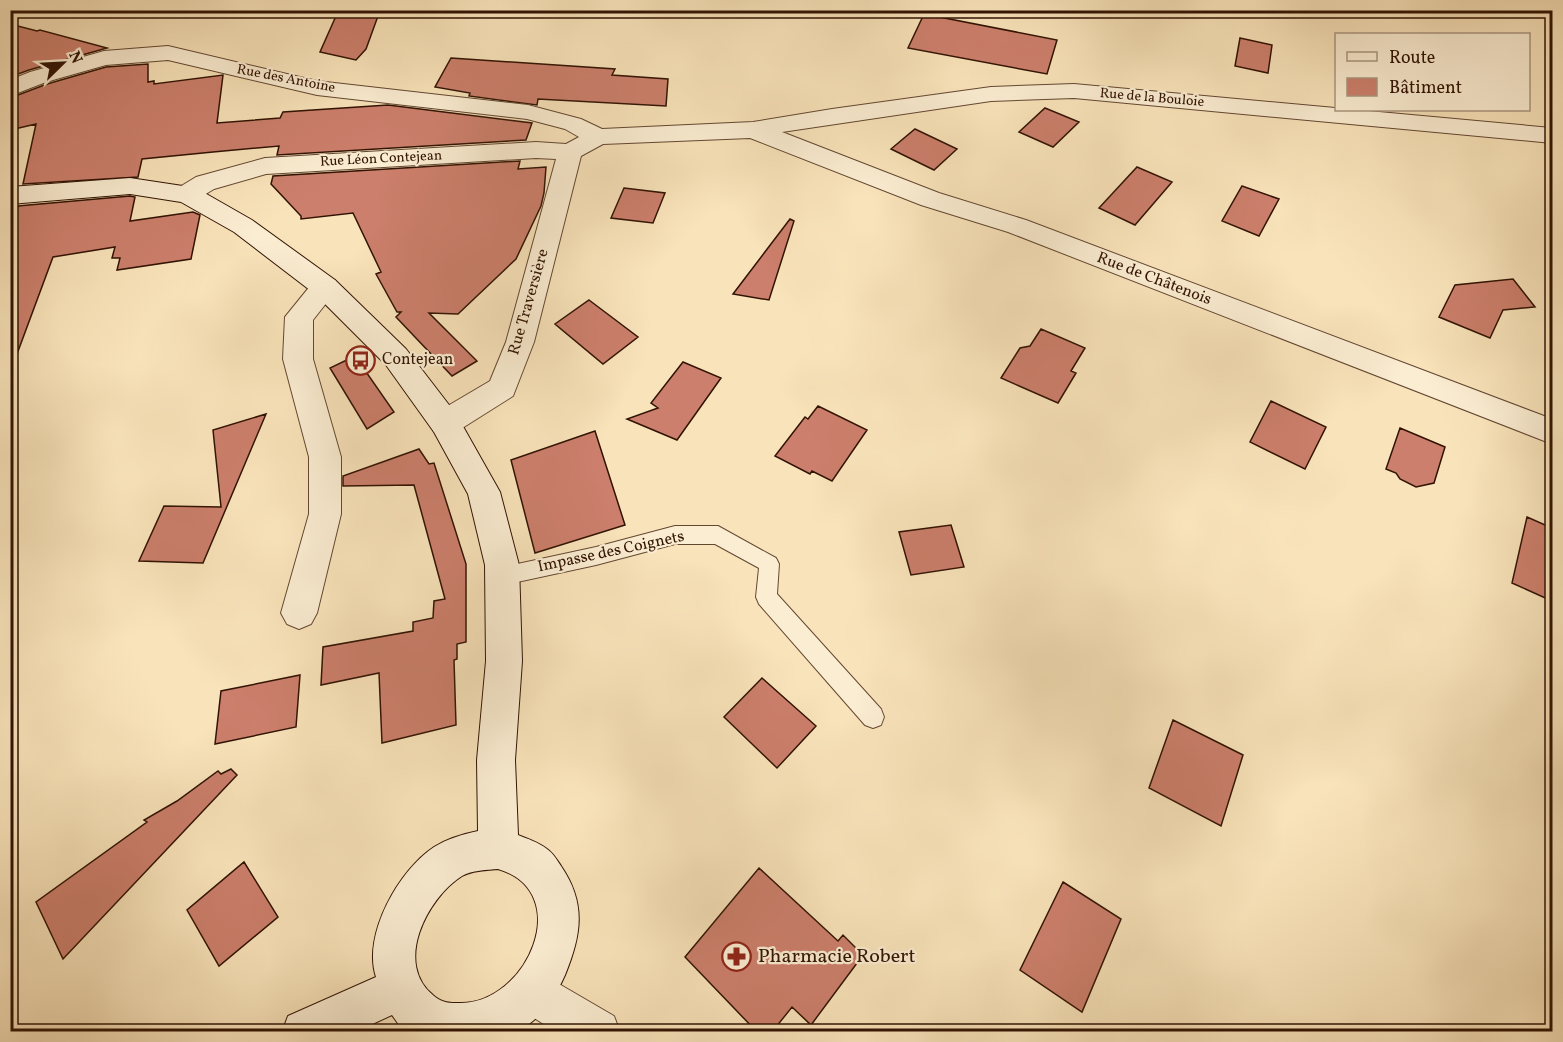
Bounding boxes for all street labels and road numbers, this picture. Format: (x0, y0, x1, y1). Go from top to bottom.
street label: Rue des Antoine (235, 60, 337, 98)
street label: Rue de la Bouloie (1099, 84, 1205, 112)
street label: Rue Léon Contejean (319, 146, 443, 172)
street label: Rue Traversière (503, 246, 555, 358)
street label: Rue de Châtenois (1094, 247, 1215, 311)
street label: Impasse des Coignets (536, 526, 687, 578)

